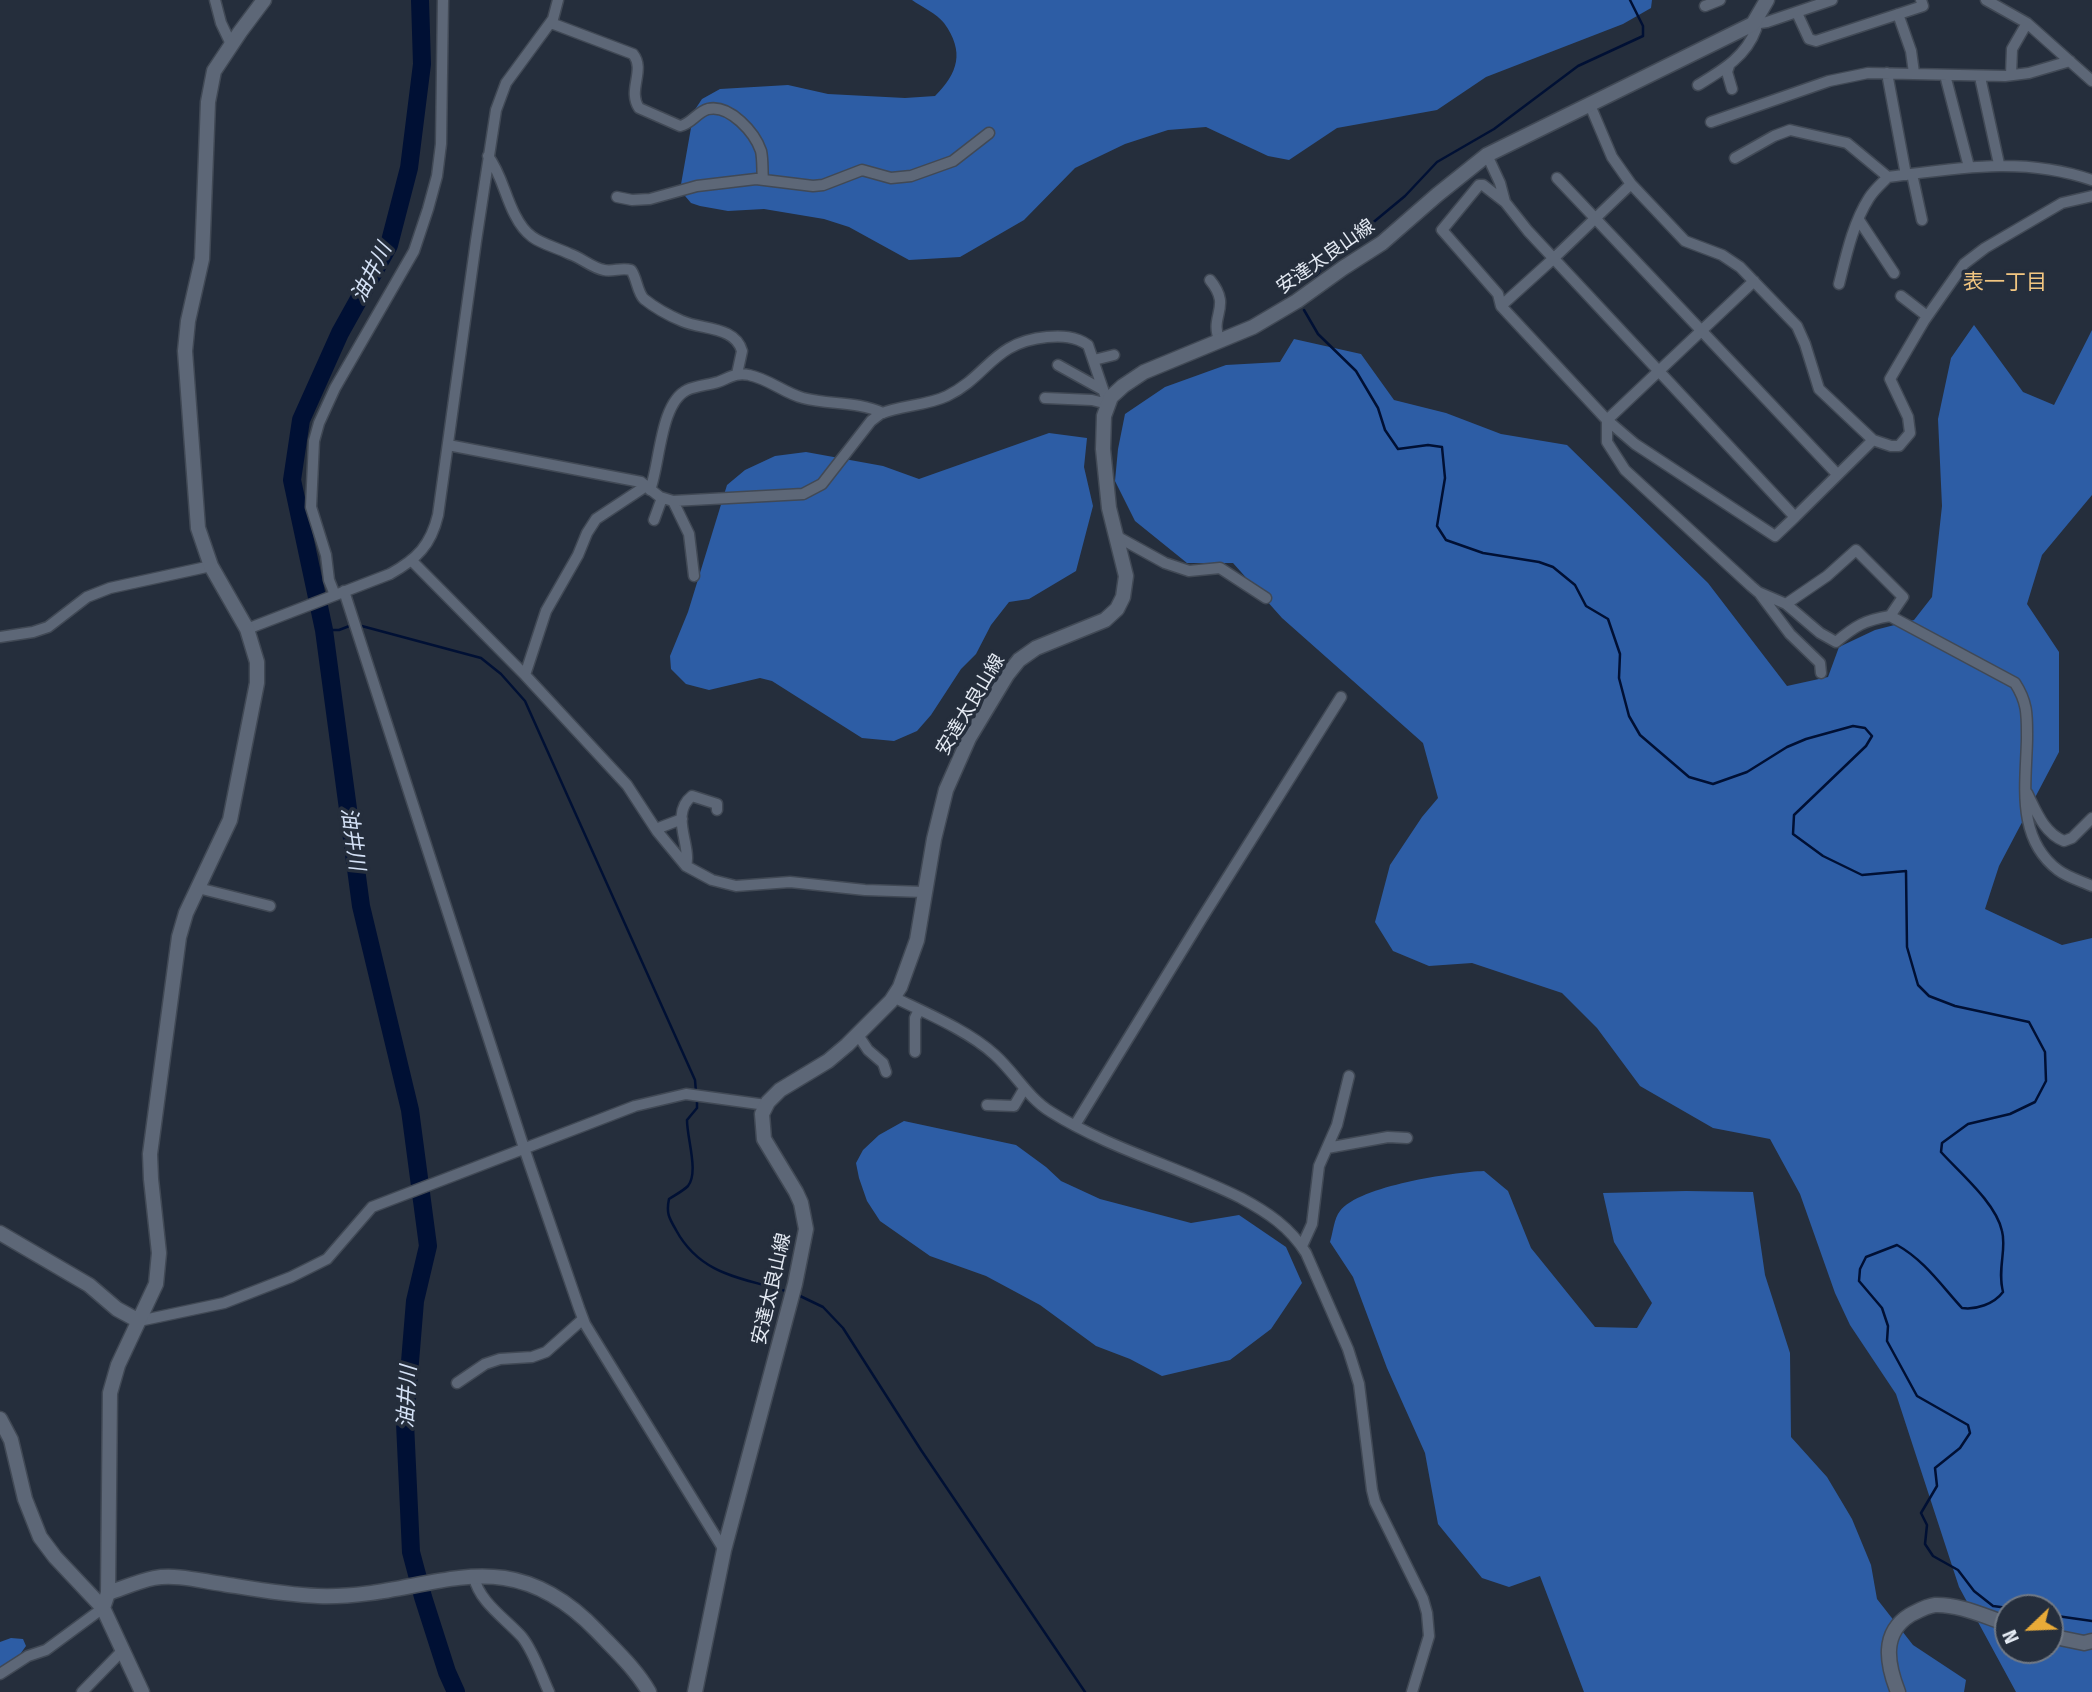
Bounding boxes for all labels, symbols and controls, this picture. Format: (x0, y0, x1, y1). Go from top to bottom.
street label: 安達太良山線 (1273, 215, 1379, 299)
water label: 油井川 (346, 239, 398, 307)
district label: 表一丁目 (1963, 270, 2047, 296)
street label: 安達太良山線 (932, 650, 1010, 760)
water label: 油井川 (335, 806, 369, 872)
street label: 安達太良山線 (748, 1231, 796, 1347)
water label: 油井川 (394, 1365, 422, 1429)
north arrow (1994, 1594, 2064, 1664)
text: N (1998, 1626, 2024, 1647)

